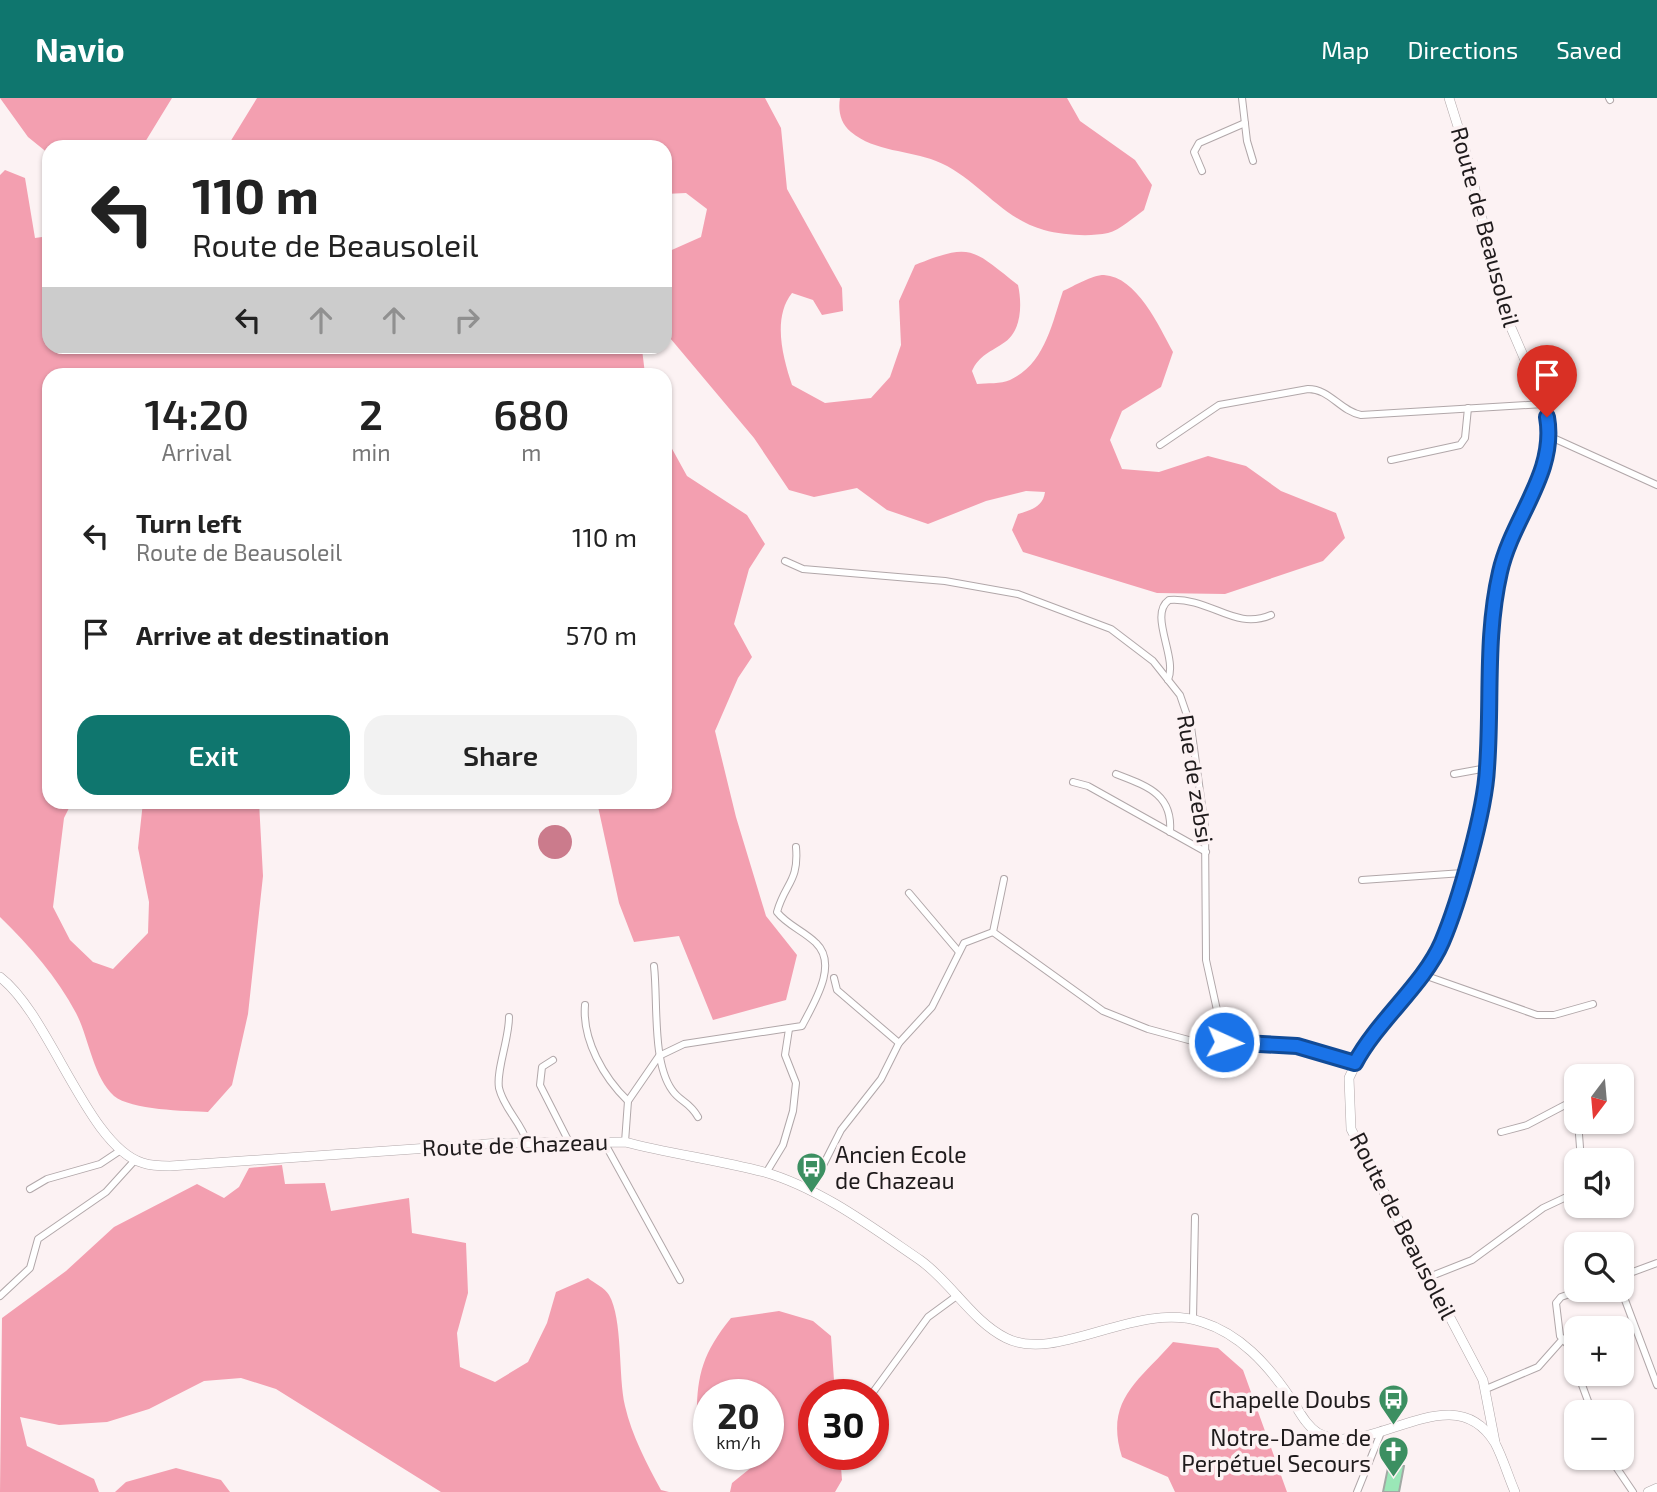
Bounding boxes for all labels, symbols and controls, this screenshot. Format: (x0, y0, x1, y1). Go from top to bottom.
text: Navio (35, 29, 125, 69)
text: Map (1321, 35, 1369, 64)
text: Directions (1407, 35, 1518, 64)
text: Saved (1556, 35, 1622, 64)
street label: Route de Beausoleil (1446, 124, 1526, 330)
text: 110 m (192, 165, 319, 224)
icon: left (77, 168, 168, 259)
text: Route de Beausoleil (192, 225, 479, 263)
icon: left (229, 301, 267, 339)
icon: ahead (302, 301, 340, 339)
icon: ahead (375, 301, 413, 339)
icon: right (448, 301, 486, 339)
pin (1517, 345, 1577, 417)
icon: arrive (1528, 356, 1566, 394)
text: 14:20 (145, 388, 249, 438)
text: 2 (359, 388, 383, 438)
text: 680 (493, 388, 569, 438)
text: Arrival (162, 438, 232, 466)
text: min (351, 438, 391, 466)
text: m (521, 438, 541, 466)
text: Turn left (136, 507, 242, 538)
icon: left (77, 517, 115, 555)
text: 110 m (572, 521, 637, 552)
text: Route de Beausoleil (136, 538, 342, 566)
icon: arrive (77, 615, 115, 653)
text: Arrive at destination (136, 619, 389, 650)
text: 570 m (565, 619, 637, 650)
street label: Rue de zebsi (1172, 712, 1220, 845)
button: Exit (77, 715, 350, 795)
button: Share (364, 715, 637, 795)
position arrow (1187, 1005, 1261, 1079)
north arrow (1564, 1064, 1634, 1134)
map controls (1564, 1064, 1634, 1470)
street label: Route de Chazeau (421, 1127, 608, 1161)
street label: Route de Beausoleil (1345, 1127, 1463, 1324)
place label: Ancien Ecole de Chazeau (835, 1140, 967, 1194)
button: sound (1564, 1148, 1634, 1218)
bus stop icon: Ancien Ecole de Chazeau (795, 1151, 829, 1195)
button: search (1564, 1232, 1634, 1302)
button: + (1564, 1316, 1634, 1386)
speed limit sign: 30 (798, 1379, 889, 1470)
bus stop icon: Chapelle Doubs (1377, 1383, 1411, 1427)
place label: Chapelle Doubs (1209, 1385, 1371, 1413)
text: 20 (717, 1394, 760, 1436)
button: − (1564, 1400, 1634, 1470)
place label: Notre-Dame de Perpétuel Secours (1181, 1423, 1371, 1477)
text: km/h (716, 1431, 761, 1453)
church icon: Notre-Dame de Perpétuel Secours (1377, 1434, 1411, 1478)

